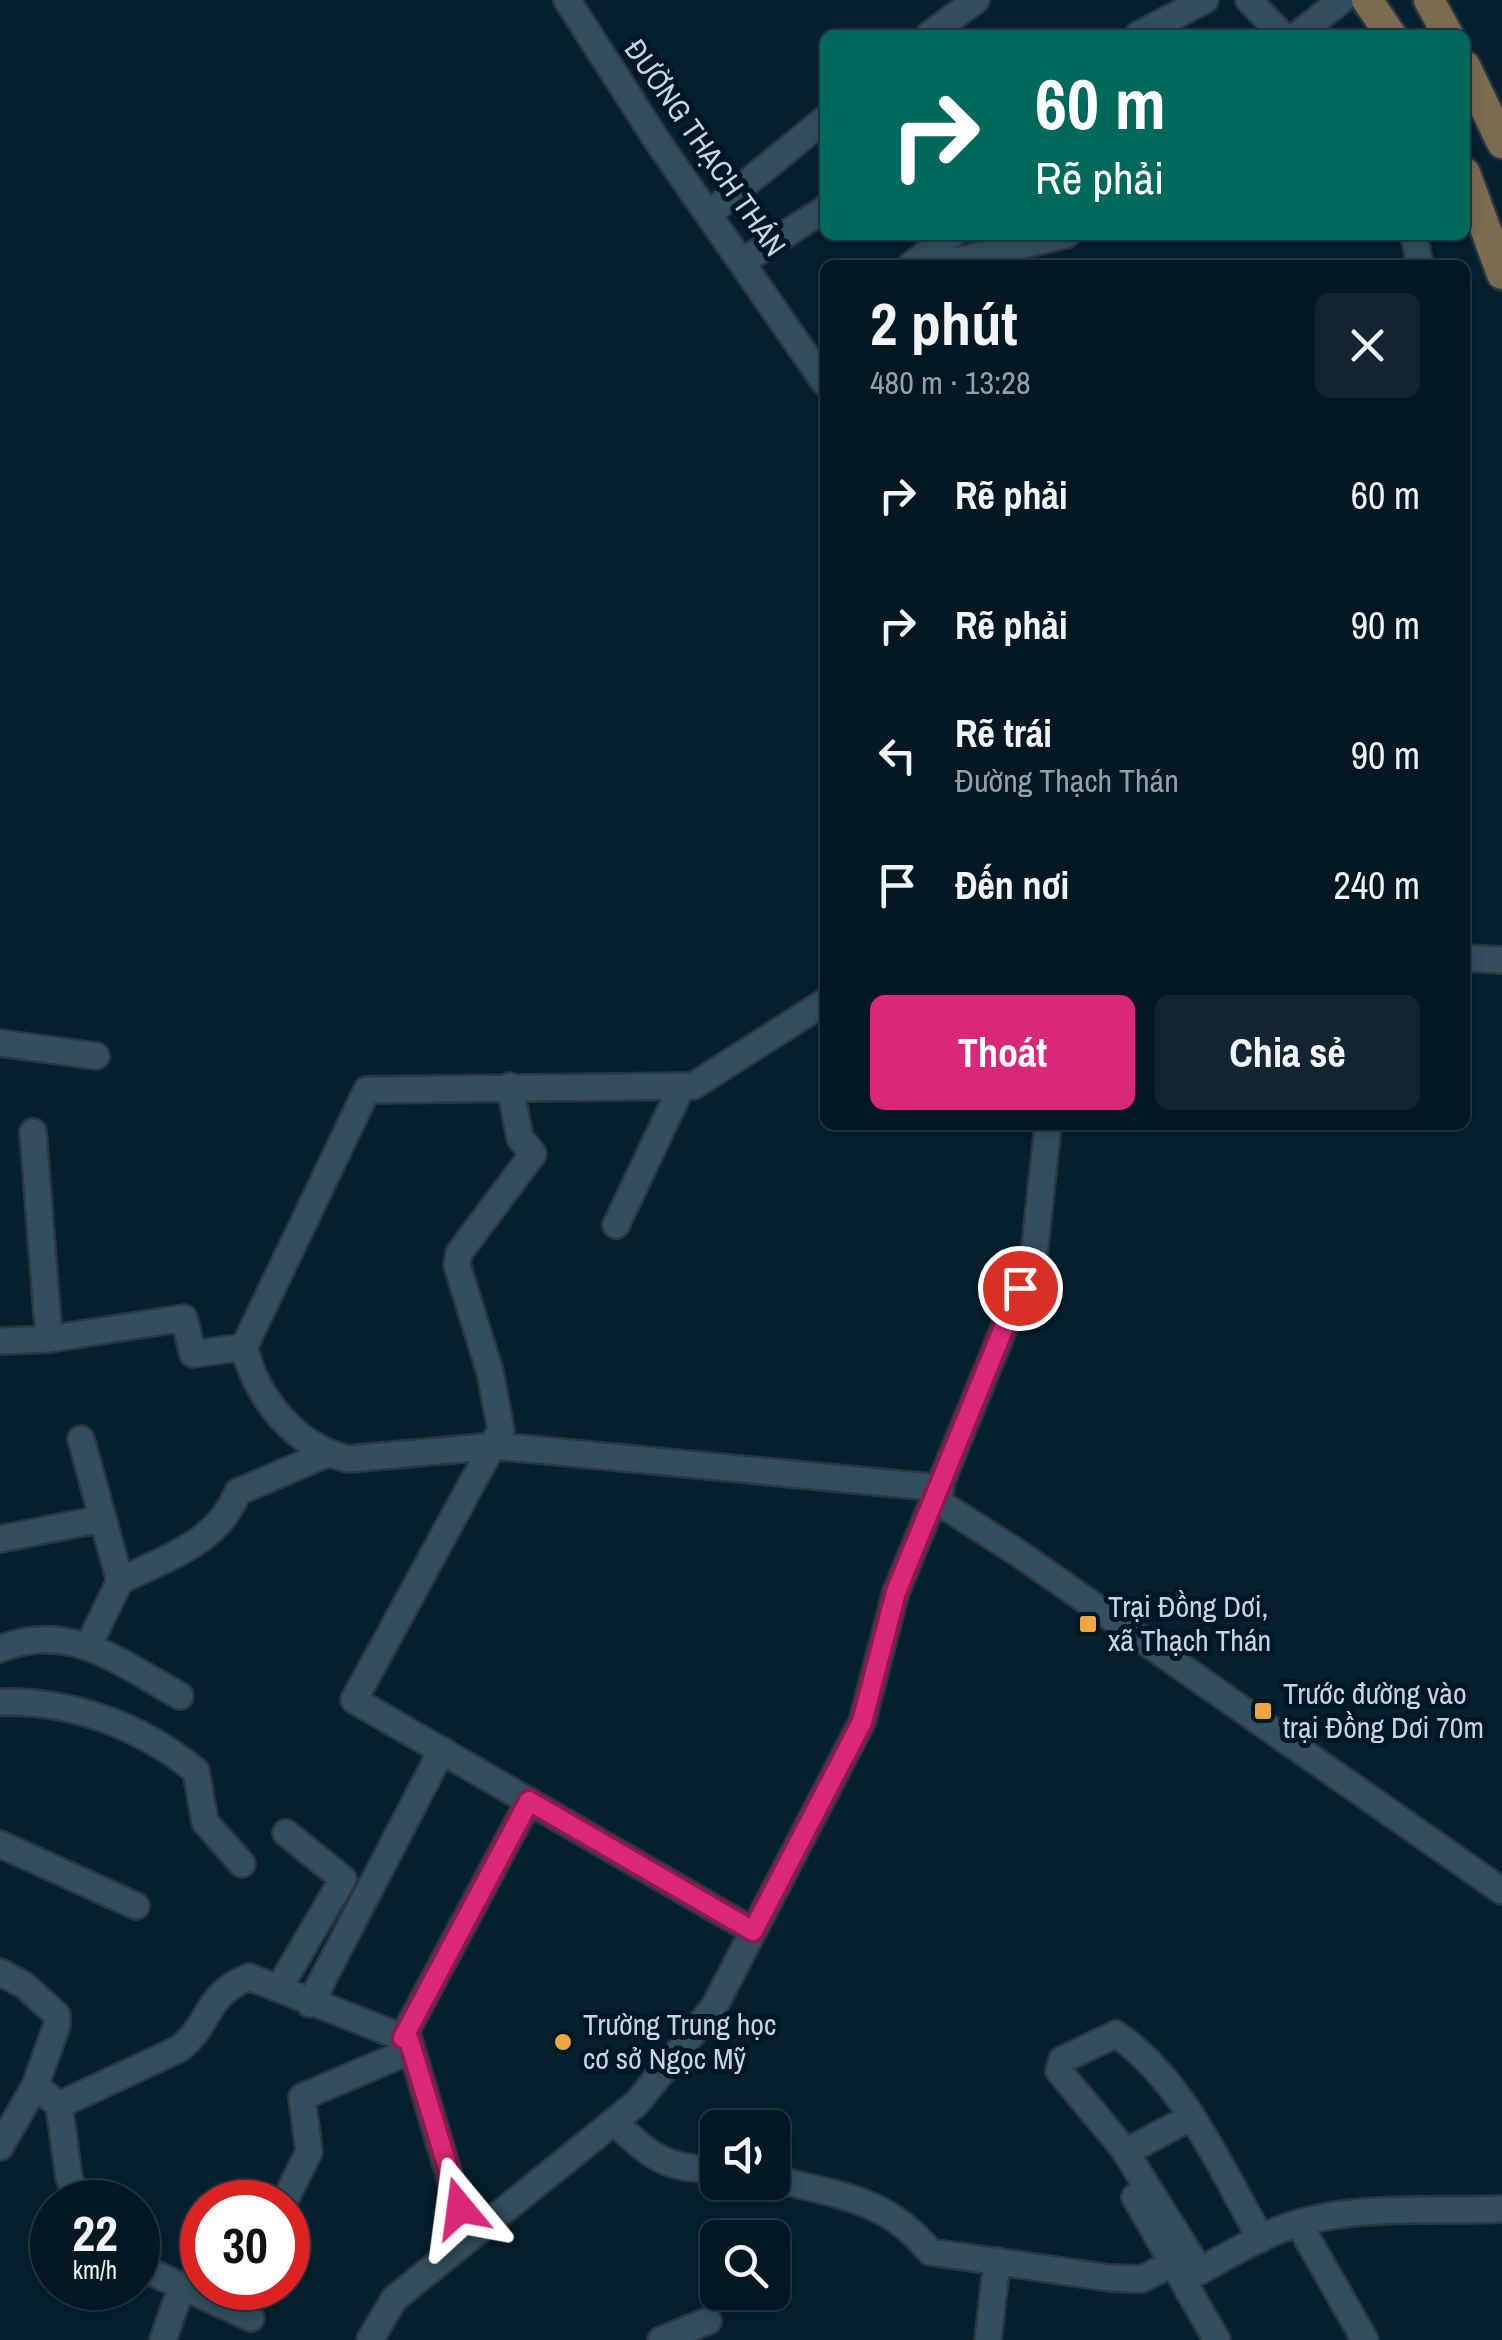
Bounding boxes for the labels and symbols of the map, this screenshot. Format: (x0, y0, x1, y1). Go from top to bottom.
street label: ĐƯỜNG THẠCH THÁN (616, 31, 796, 264)
pin (978, 1246, 1063, 1331)
place label: Trại Đồng Dơi, xã Thạch Thán (1108, 1586, 1271, 1660)
marker: Trại Đồng Dơi, xã Thạch Thán (1077, 1613, 1099, 1635)
place label: Trước đường vào trại Đồng Dơi 70m (1283, 1673, 1484, 1747)
marker: Trước đường vào trại Đồng Dơi 70m (1252, 1700, 1274, 1722)
place label: Trường Trung học cơ sở Ngọc Mỹ (583, 2004, 776, 2078)
marker: Trường Trung học cơ sở Ngọc Mỹ (552, 2031, 574, 2053)
position arrow (408, 2156, 512, 2260)
speed limit sign: 30 (180, 2180, 310, 2310)

